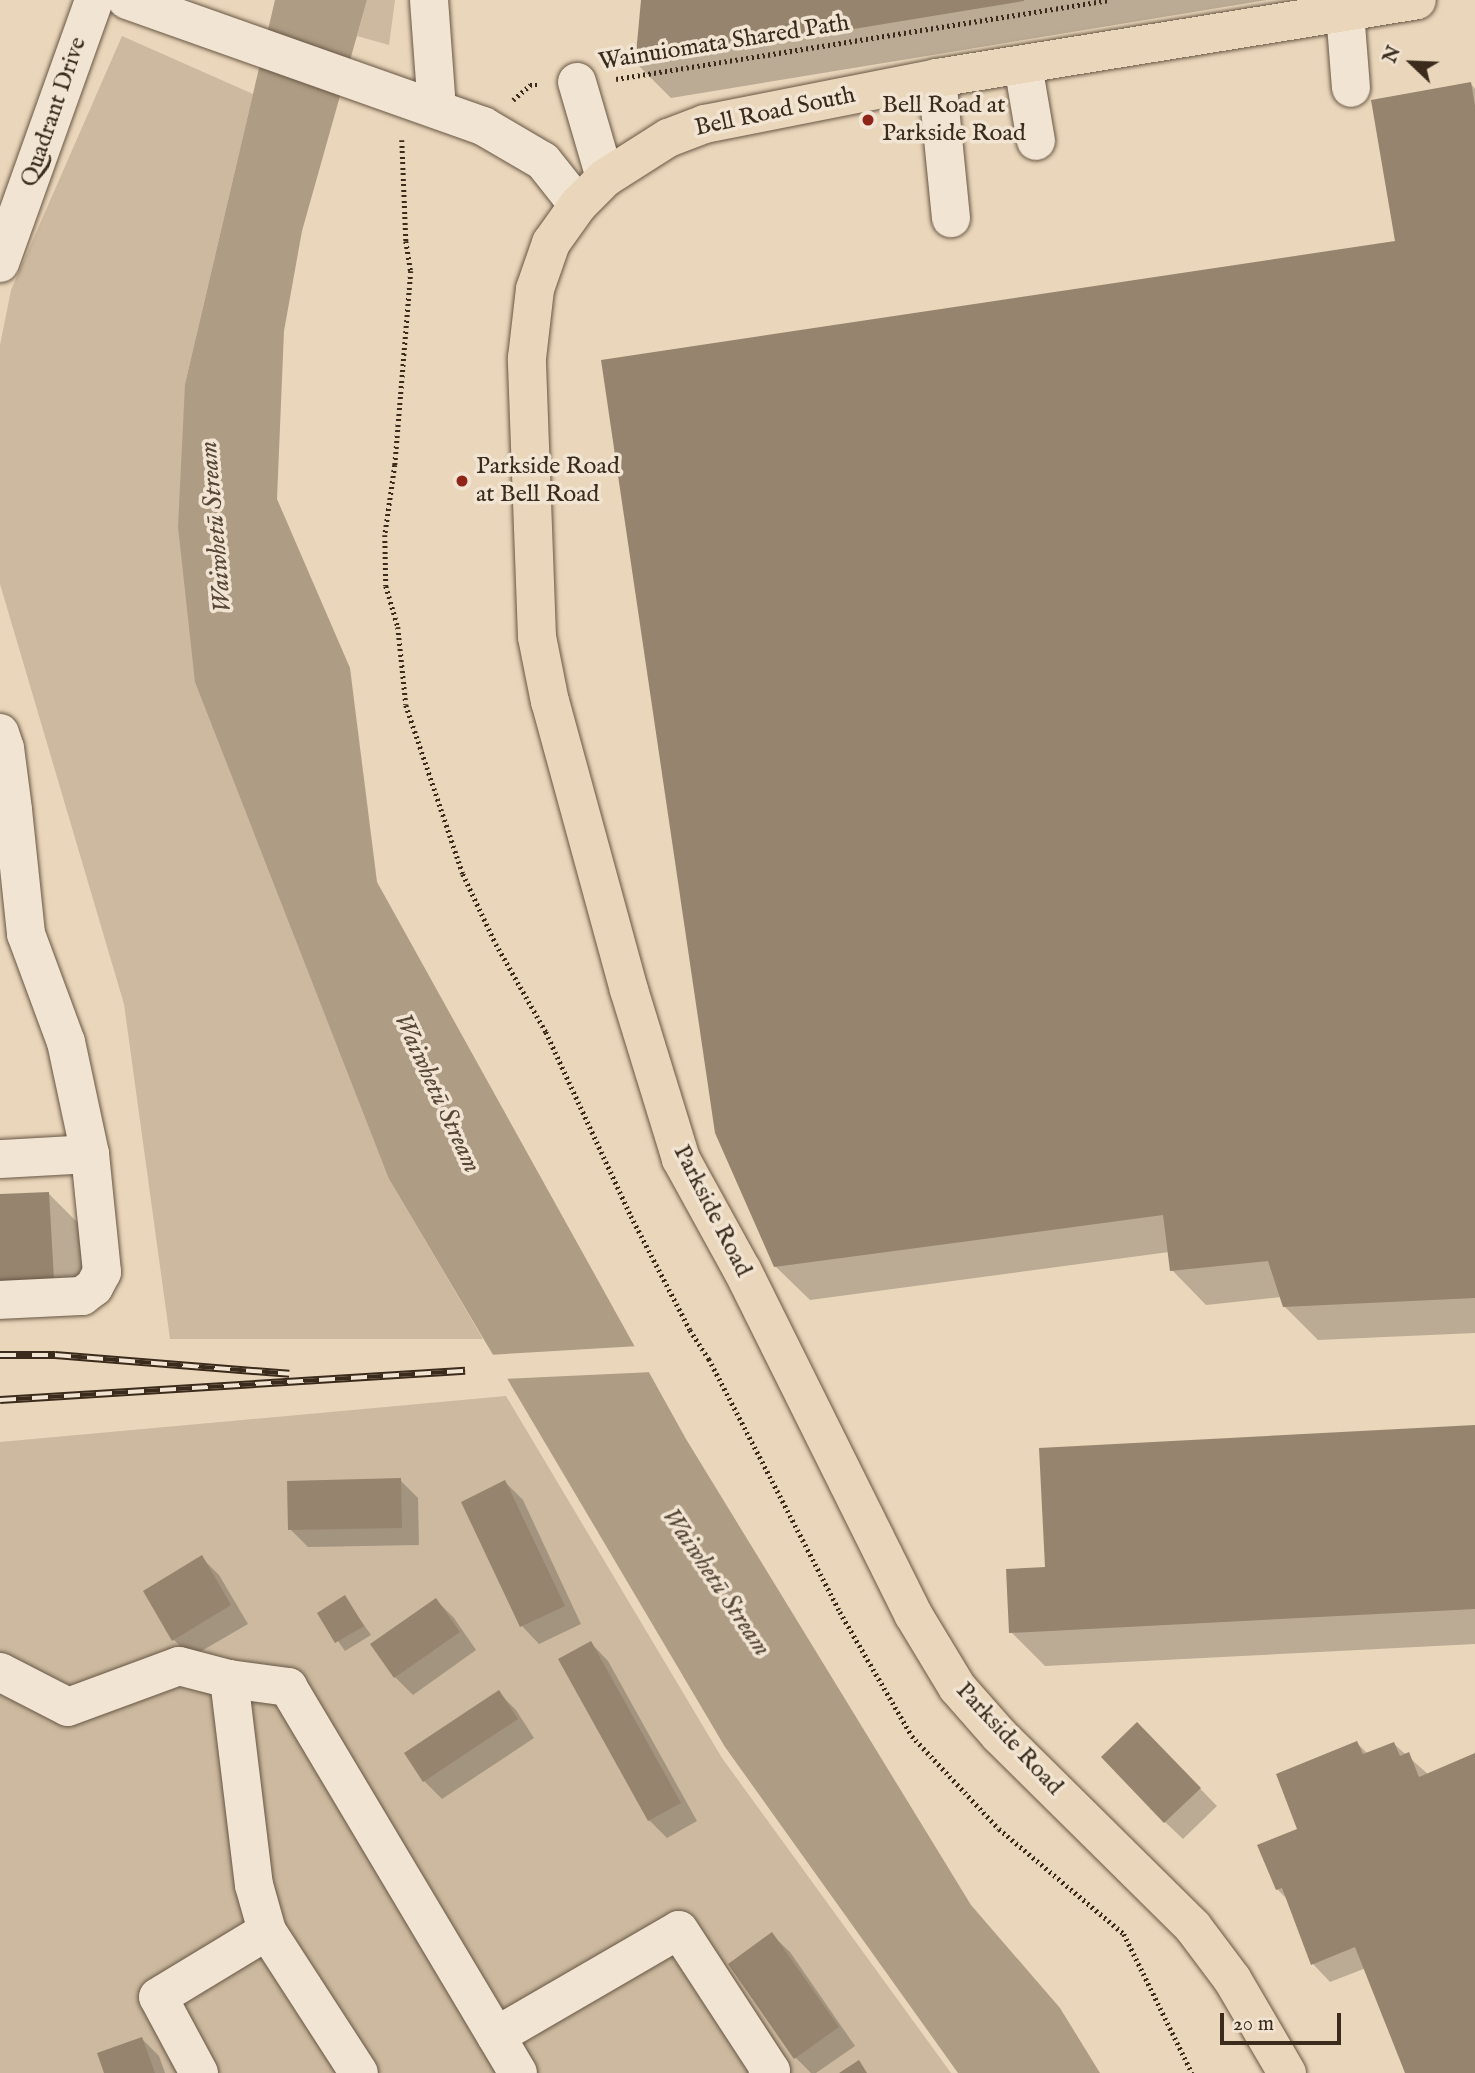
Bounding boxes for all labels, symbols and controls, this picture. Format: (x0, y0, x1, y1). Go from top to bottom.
street label: Wainuiomata Shared Path (596, 9, 852, 77)
north arrow (1377, 28, 1447, 98)
street label: Quadrant Drive (15, 33, 93, 191)
text: N (1378, 43, 1407, 67)
street label: Bell Road South (692, 81, 858, 143)
place label: Bell Road at Parkside Road (882, 92, 1026, 148)
marker: Bell Road at Parkside Road (860, 112, 876, 128)
water label: Waiwhetū Stream (193, 440, 239, 614)
place label: Parkside Road at Bell Road (476, 453, 620, 509)
marker: Parkside Road at Bell Road (454, 473, 470, 489)
water label: Waiwhetū Stream (386, 1008, 488, 1178)
street label: Parkside Road (667, 1140, 757, 1282)
water label: Waiwhetū Stream (655, 1502, 777, 1662)
street label: Parkside Road (949, 1677, 1069, 1801)
scale bar (1223, 2000, 1344, 2044)
text: 20 m (1233, 2011, 1274, 2038)

